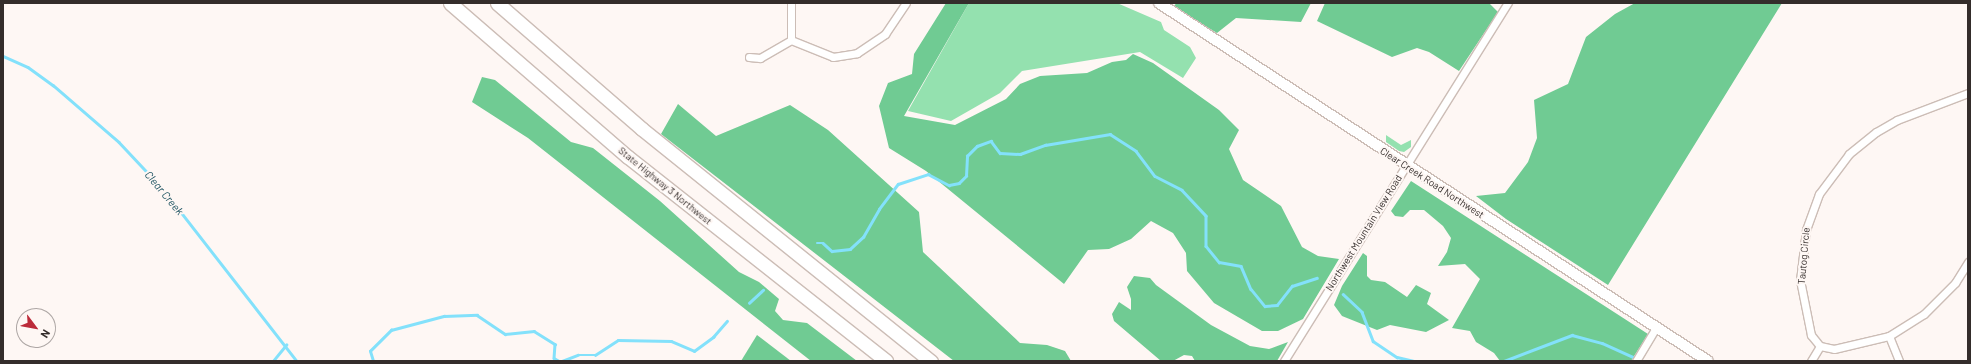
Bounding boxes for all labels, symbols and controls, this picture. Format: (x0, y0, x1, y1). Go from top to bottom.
street label: State Highway 3 Northwest (616, 145, 714, 227)
street label: Clear Creek Road Northwest (1378, 145, 1486, 221)
water label: Clear Creek (142, 168, 186, 218)
street label: Northwest Mountain View Road (1323, 173, 1405, 293)
street label: Tautog Circle (1796, 227, 1812, 285)
north arrow (16, 308, 56, 348)
text: N (38, 328, 53, 341)

